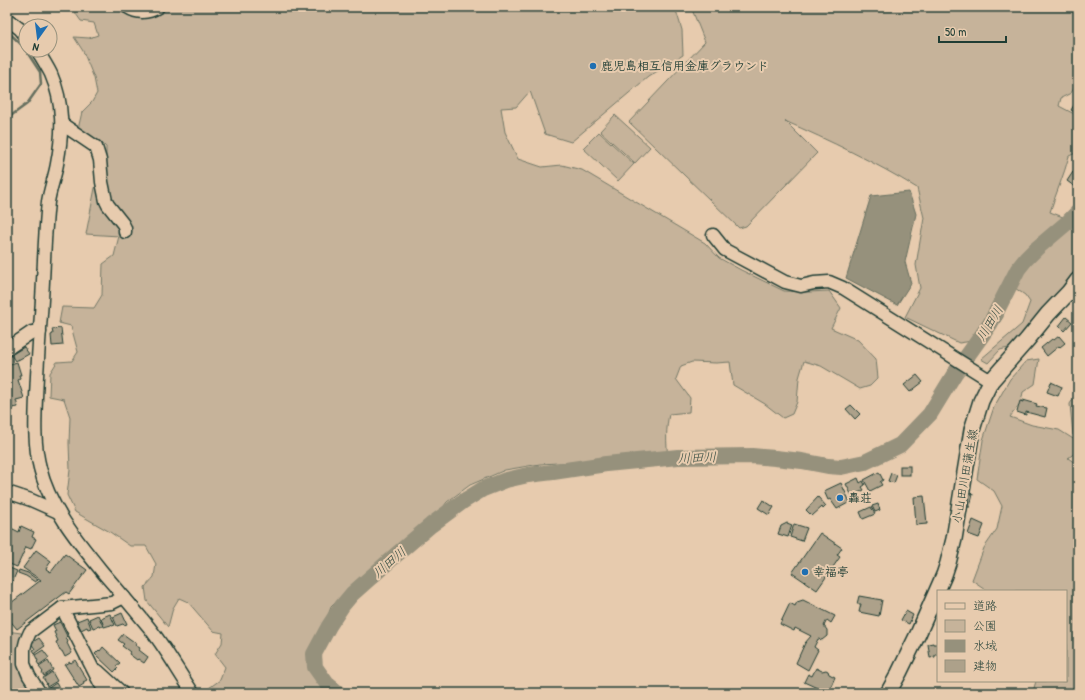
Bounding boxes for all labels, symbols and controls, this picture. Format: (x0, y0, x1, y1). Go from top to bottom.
north arrow (18, 18, 58, 58)
scale bar (939, 18, 1006, 44)
text: 50 m (945, 23, 966, 40)
text: N (31, 40, 40, 55)
place label: 鹿児島相互信用金庫グラウンド (601, 57, 769, 74)
marker: 鹿児島相互信用金庫グラウンド (588, 61, 598, 71)
water label: 川田川 (971, 302, 1007, 344)
street label: 小山田川田蒲生線 (948, 427, 981, 525)
water label: 川田川 (677, 447, 717, 467)
place label: 轟荘 (848, 489, 872, 506)
marker: 轟荘 (835, 493, 845, 503)
water label: 川田川 (368, 542, 410, 582)
place label: 幸福亭 (813, 563, 849, 580)
marker: 幸福亭 (800, 567, 810, 577)
legend (937, 590, 1067, 682)
text: 道路 (973, 597, 997, 614)
text: 公園 (973, 617, 997, 634)
text: 水域 (973, 637, 997, 654)
text: 建物 (973, 657, 997, 674)

